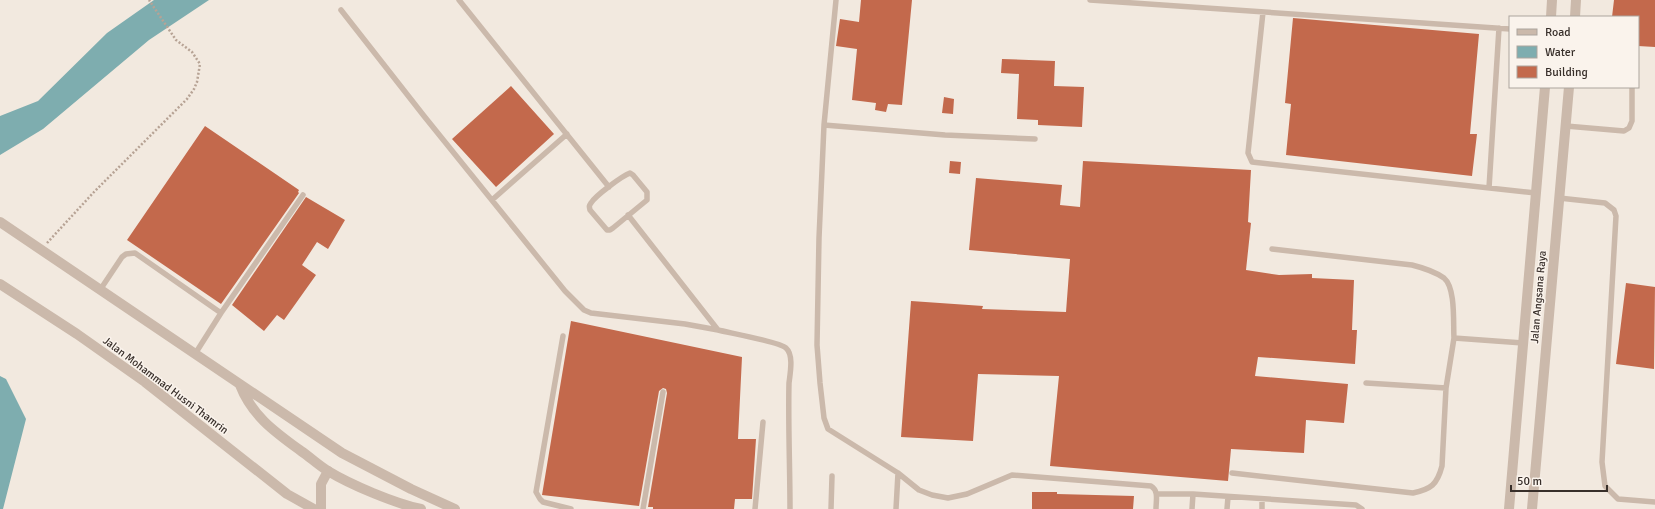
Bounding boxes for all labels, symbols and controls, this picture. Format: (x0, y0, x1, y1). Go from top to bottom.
legend (1509, 16, 1639, 88)
text: Road (1545, 25, 1571, 40)
text: Water (1545, 45, 1576, 60)
text: Building (1545, 65, 1588, 80)
street label: Jalan Angsana Raya (1528, 250, 1549, 344)
street label: Jalan Mohammad Husni Thamrin (100, 334, 231, 437)
scale bar (1511, 467, 1607, 493)
text: 50 m (1517, 474, 1542, 489)

